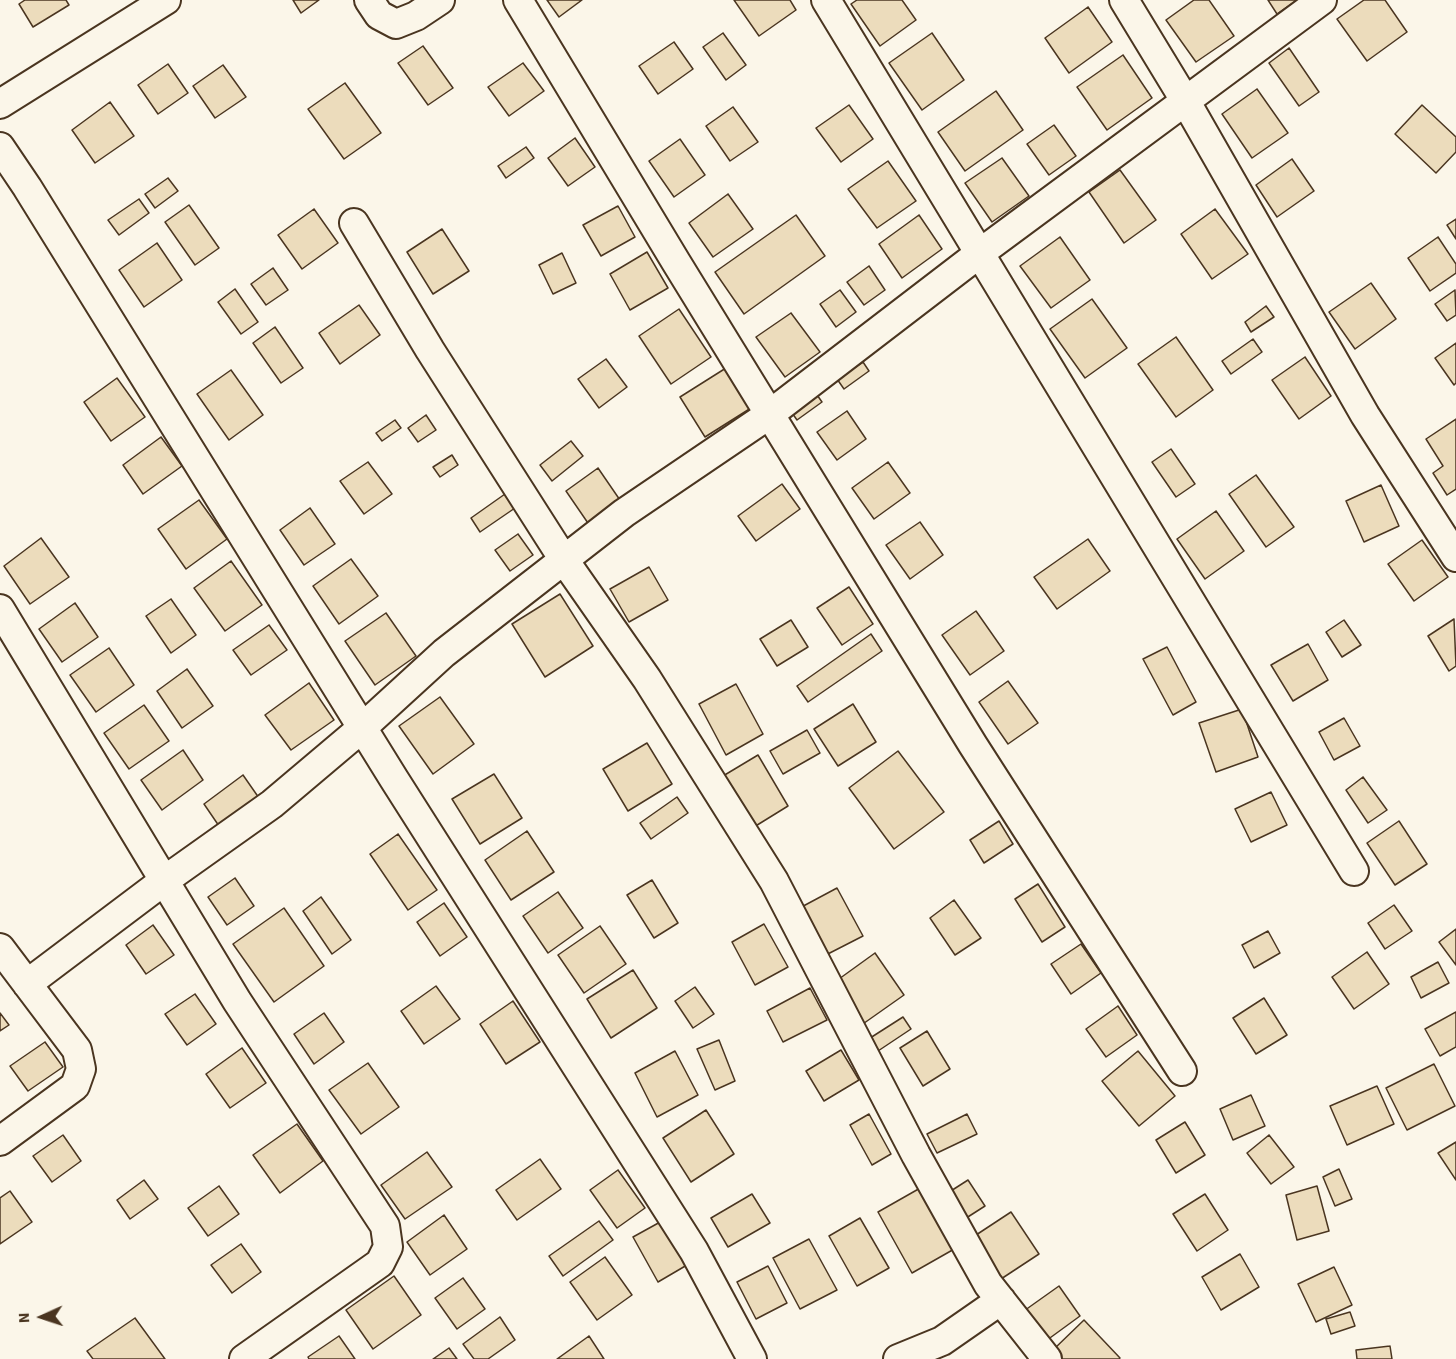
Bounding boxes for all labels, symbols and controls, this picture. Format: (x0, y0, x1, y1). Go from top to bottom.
north arrow (12, 1287, 72, 1347)
text: N (13, 1312, 35, 1324)

